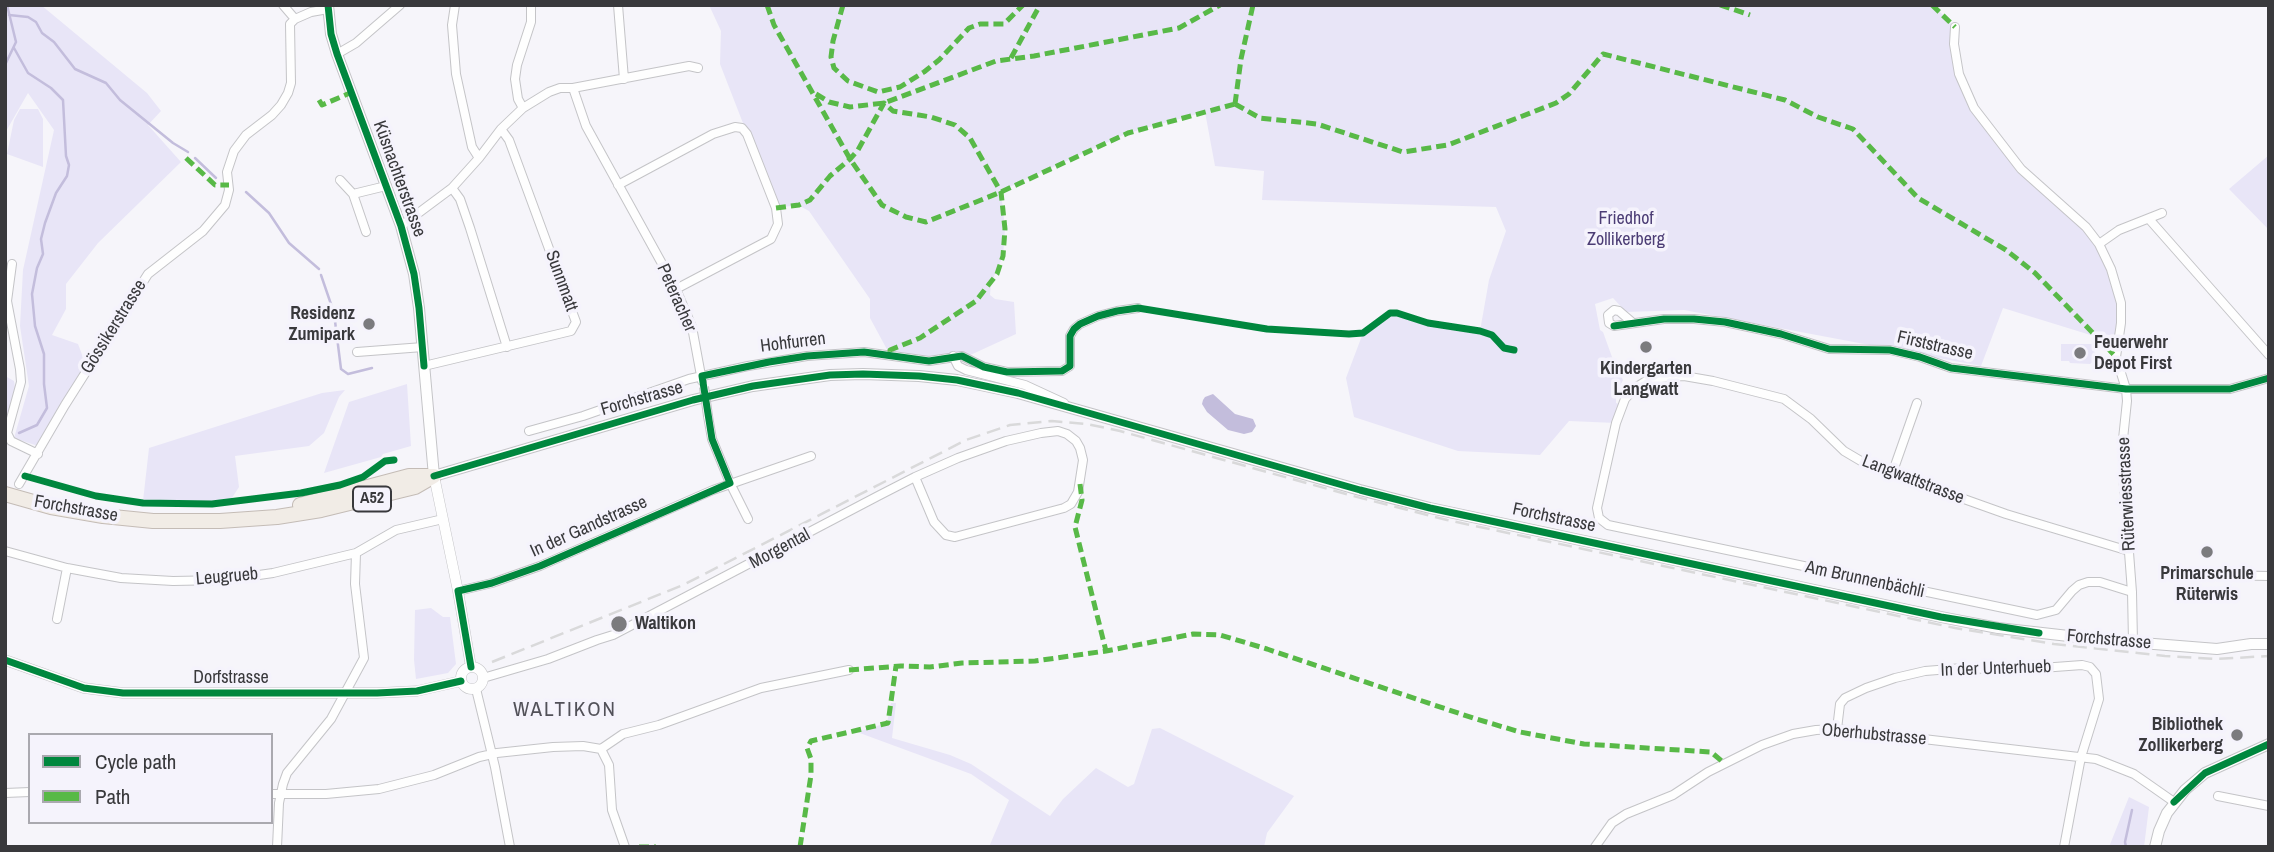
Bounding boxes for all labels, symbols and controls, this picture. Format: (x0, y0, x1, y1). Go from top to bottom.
street label: Küsnachterstrasse (368, 118, 430, 240)
park label: Friedhof Zollikerberg (1587, 208, 1665, 250)
street label: Sunnmatt (540, 248, 582, 314)
street label: Peteracher (651, 261, 701, 335)
street label: Gössikerstrasse (77, 276, 151, 378)
place label: Residenz Zumipark (289, 303, 355, 346)
marker: Residenz Zumipark (361, 316, 377, 332)
street label: Firststrasse (1895, 327, 1975, 365)
street label: Hohfurren (759, 328, 827, 358)
place label: Feuerwehr Depot First (2094, 332, 2172, 374)
marker: Kindergarten Langwatt (1638, 339, 1654, 355)
marker: Feuerwehr Depot First (2072, 345, 2088, 361)
place label: Kindergarten Langwatt (1600, 358, 1692, 400)
street label: Forchstrasse (598, 377, 686, 421)
street label: Rüterwiesstrasse (2113, 437, 2141, 551)
street label: Langwattstrasse (1859, 451, 1967, 509)
road number: A52 (353, 486, 391, 512)
street label: Forchstrasse (32, 491, 120, 527)
street label: In der Gandstrasse (527, 492, 651, 562)
street label: Forchstrasse (1510, 499, 1598, 537)
street label: Morgental (746, 524, 814, 574)
marker: Primarschule Rüterwis (2199, 544, 2215, 560)
street label: Am Brunnenbächli (1803, 557, 1927, 603)
place label: Primarschule Rüterwis (2160, 563, 2254, 606)
street label: Leugrueb (195, 564, 259, 590)
place label: Waltikon (635, 613, 696, 635)
marker: Waltikon (609, 614, 629, 634)
street label: Forchstrasse (2066, 626, 2152, 654)
street label: In der Unterhueb (1940, 656, 2052, 682)
street label: Dorfstrasse (193, 667, 269, 689)
district label: WALTIKON (514, 697, 616, 723)
place label: Bibliothek Zollikerberg (2139, 714, 2223, 756)
street label: Oberhubstrasse (1821, 720, 1927, 750)
marker: Bibliothek Zollikerberg (2229, 727, 2245, 743)
legend (28, 733, 273, 824)
text: Cycle path (95, 747, 176, 776)
text: Path (95, 782, 130, 811)

